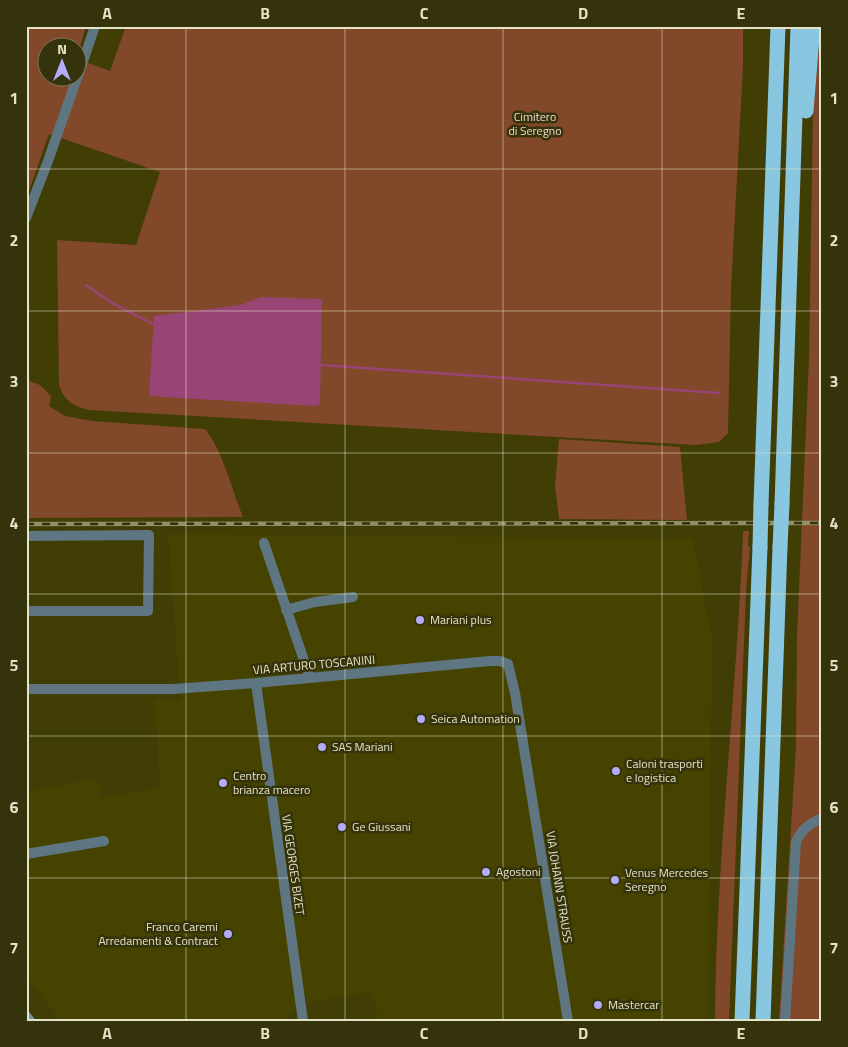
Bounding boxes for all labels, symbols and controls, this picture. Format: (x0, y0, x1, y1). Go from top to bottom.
text: A (102, 1, 112, 25)
text: B (260, 1, 270, 25)
text: C (420, 1, 429, 25)
text: D (578, 1, 588, 25)
text: E (737, 1, 746, 25)
north arrow (38, 38, 88, 88)
text: N (57, 38, 67, 59)
text: 1 (10, 86, 18, 110)
text: 1 (830, 86, 838, 110)
park label: Cimitero di Seregno (508, 107, 562, 140)
text: 2 (10, 228, 18, 252)
text: 2 (830, 228, 838, 252)
text: 3 (10, 369, 18, 393)
text: 3 (830, 369, 838, 393)
text: 4 (10, 511, 19, 535)
text: 4 (830, 511, 839, 535)
place label: Mariani plus (430, 610, 492, 629)
marker: Mariani plus (414, 614, 426, 626)
street label: VIA ARTURO TOSCANINI (252, 650, 376, 679)
text: 5 (10, 653, 19, 677)
text: 5 (830, 653, 839, 677)
place label: Seica Automation (431, 709, 520, 728)
marker: Seica Automation (415, 713, 427, 725)
place label: SAS Mariani (332, 737, 393, 756)
marker: SAS Mariani (316, 741, 328, 753)
place label: Caloni trasporti e logistica (626, 754, 703, 787)
marker: Caloni trasporti e logistica (610, 765, 622, 777)
place label: Centro brianza macero (233, 766, 310, 799)
marker: Centro brianza macero (217, 777, 229, 789)
text: 6 (10, 795, 19, 819)
text: 6 (830, 795, 839, 819)
street label: VIA GEORGES BIZET (277, 813, 310, 917)
place label: Ge Giussani (352, 817, 411, 836)
marker: Ge Giussani (336, 821, 348, 833)
street label: VIA JOHANN STRAUSS (541, 830, 578, 944)
place label: Agostoni (496, 862, 541, 881)
place label: Venus Mercedes Seregno (625, 863, 708, 896)
marker: Agostoni (480, 866, 492, 878)
marker: Venus Mercedes Seregno (609, 874, 621, 886)
place label: Franco Caremi Arredamenti & Contract (98, 917, 219, 950)
marker: Franco Caremi Arredamenti & Contract (222, 928, 234, 940)
text: 7 (10, 936, 18, 960)
text: 7 (830, 936, 838, 960)
place label: Mastercar (608, 995, 659, 1014)
marker: Mastercar (592, 999, 604, 1011)
text: A (102, 1021, 112, 1045)
text: B (260, 1021, 270, 1045)
text: C (420, 1021, 429, 1045)
text: D (578, 1021, 588, 1045)
text: E (737, 1021, 746, 1045)

